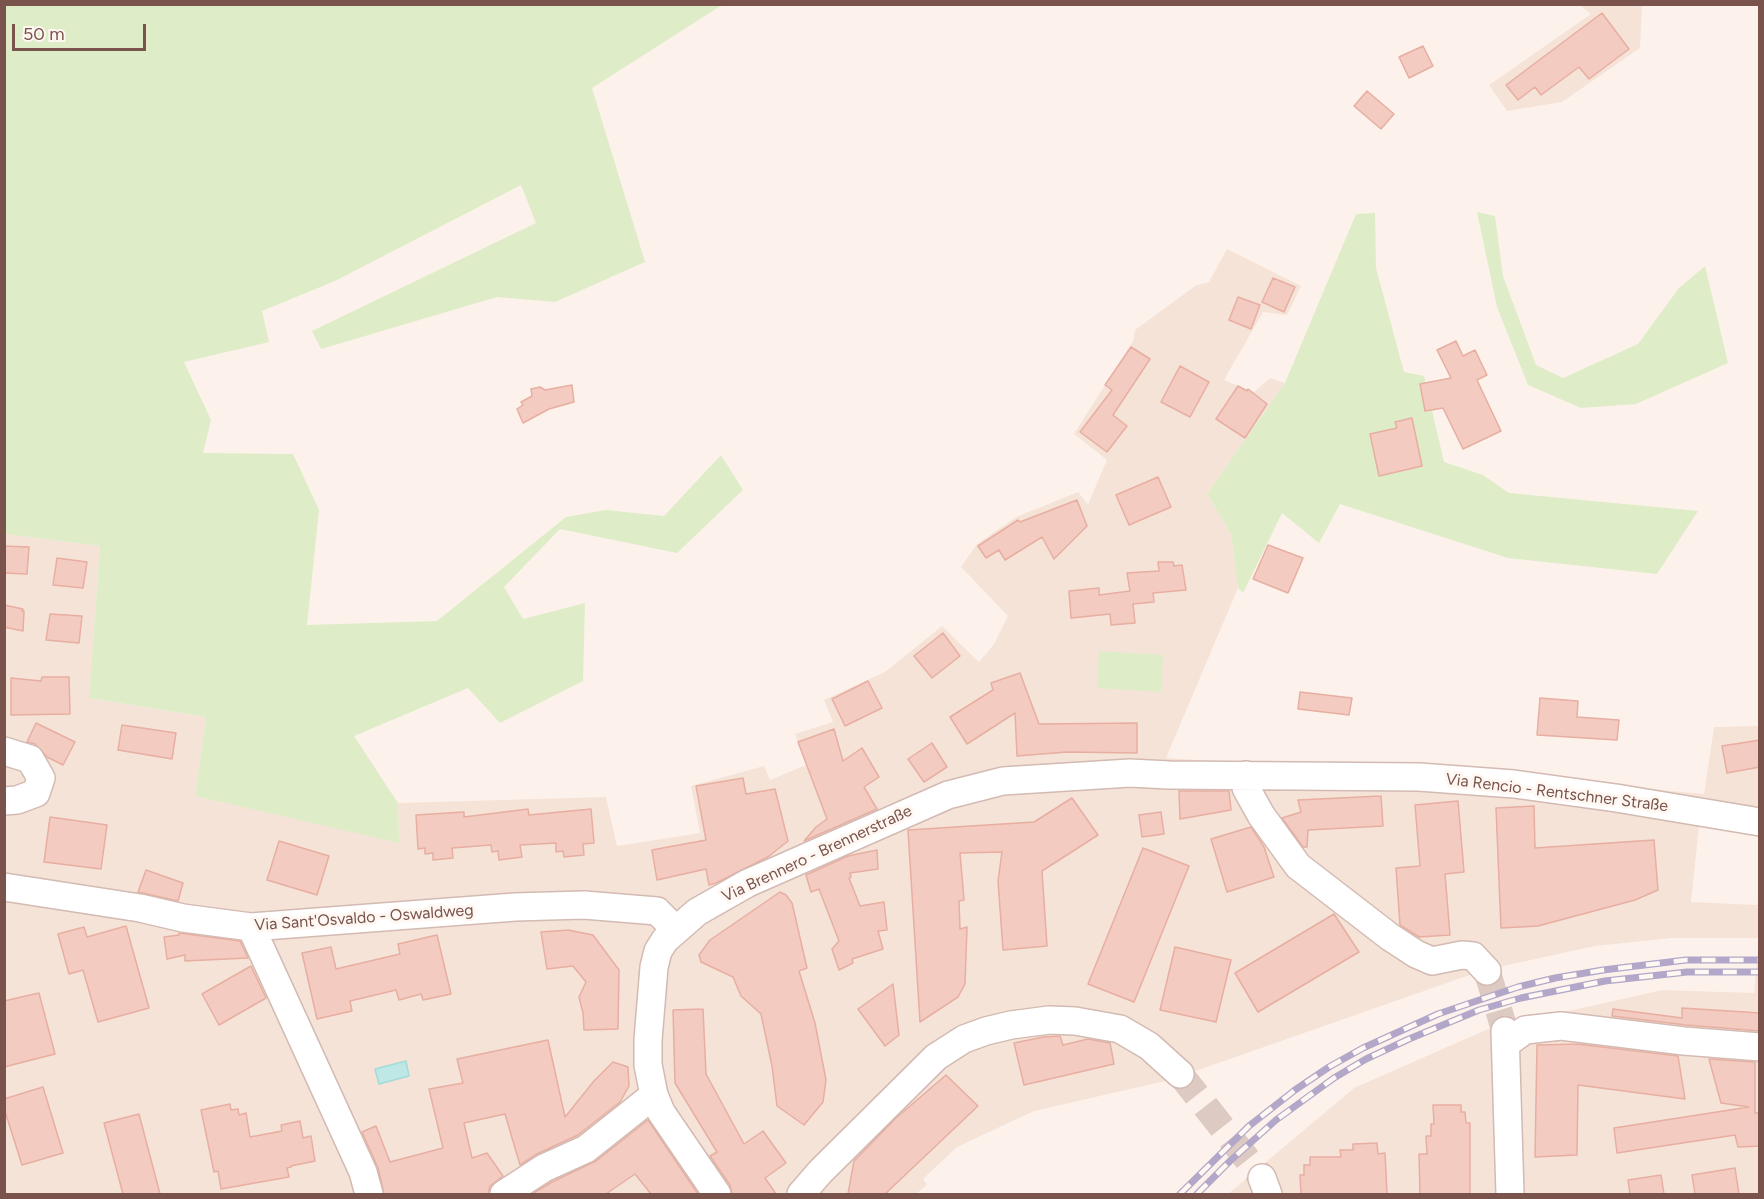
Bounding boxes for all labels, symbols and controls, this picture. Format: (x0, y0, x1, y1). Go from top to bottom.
scale bar (15, 12, 148, 50)
text: 50 m (23, 23, 65, 45)
street label: Via Rencio - Rentschner Straße (1445, 770, 1669, 816)
street label: Via Brennero - Brennerstraße (719, 801, 915, 907)
street label: Via Sant'Osvaldo - Oswaldweg (254, 901, 474, 935)

